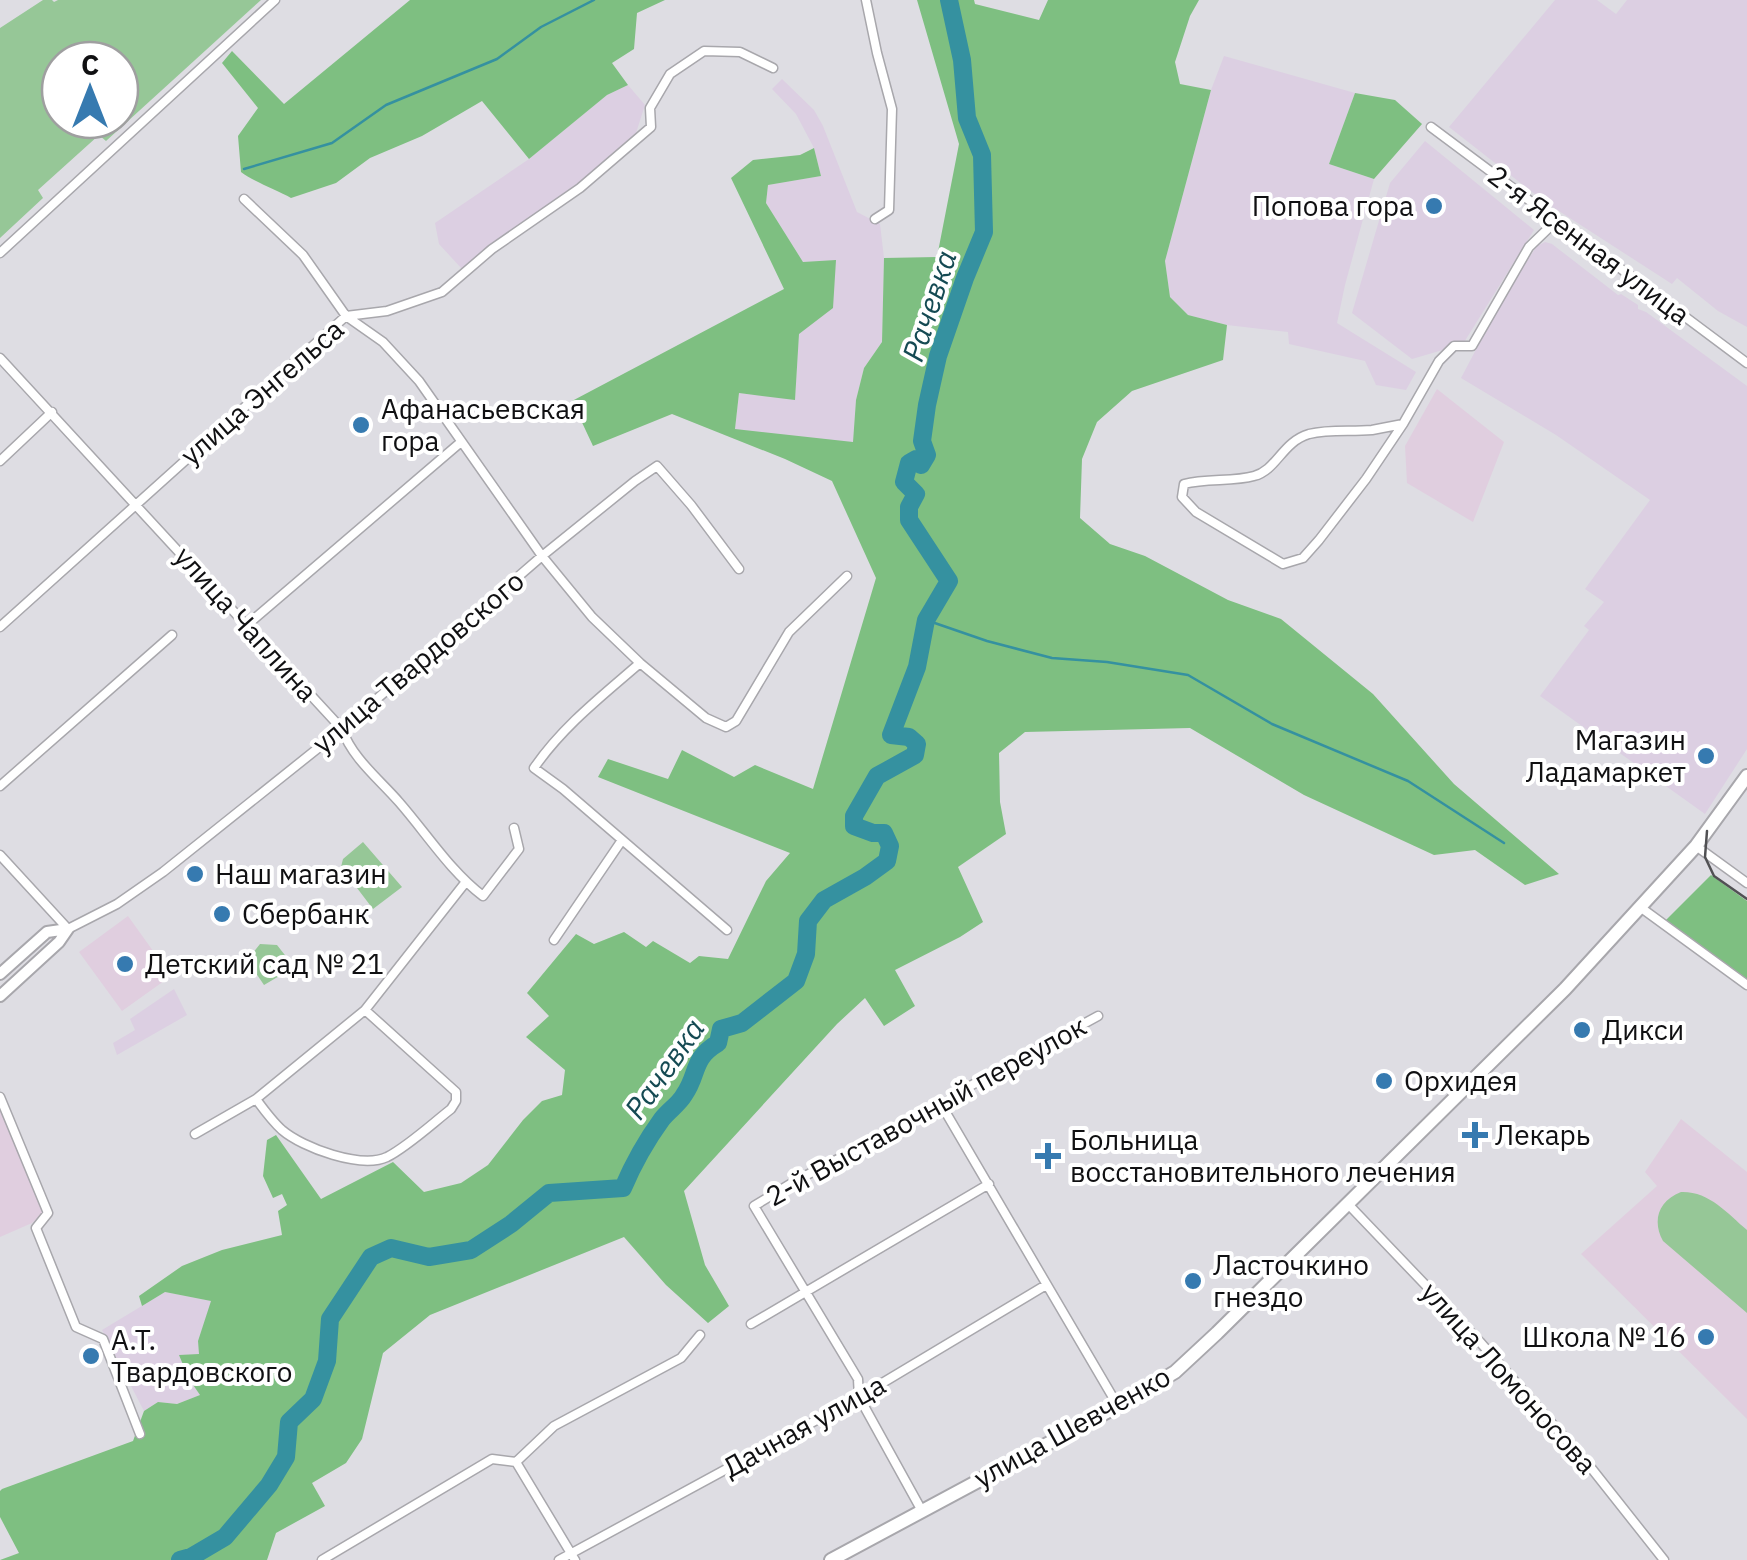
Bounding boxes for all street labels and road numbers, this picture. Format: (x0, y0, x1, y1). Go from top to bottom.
street label: 2-я Ясенная улица (1481, 156, 1698, 333)
street label: улица Энгельса (172, 310, 351, 473)
street label: улица Чаплина (167, 538, 326, 709)
street label: улица Твардовского (304, 562, 531, 761)
street label: 2-й Выставочный переулок (759, 1007, 1093, 1214)
street label: улица Ломоносова (1413, 1274, 1606, 1482)
street label: улица Шевченко (967, 1357, 1177, 1496)
street label: Дачная улица (716, 1366, 892, 1485)

